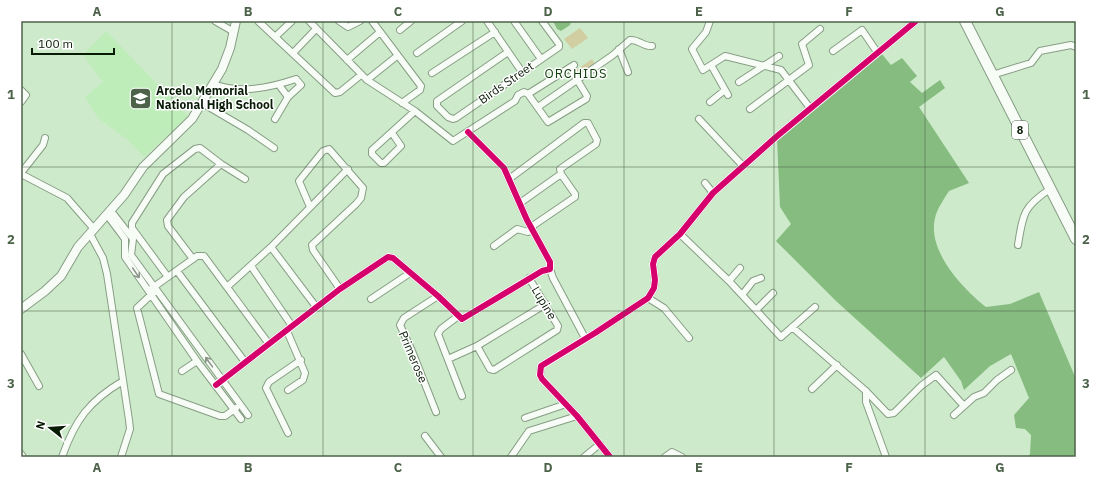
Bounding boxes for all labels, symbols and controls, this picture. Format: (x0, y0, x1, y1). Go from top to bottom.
text: A (93, 3, 102, 20)
text: B (244, 3, 253, 20)
text: C (394, 3, 403, 20)
text: D (543, 3, 553, 20)
text: E (695, 3, 703, 20)
text: F (845, 3, 853, 20)
text: G (995, 3, 1005, 20)
scale bar (32, 30, 114, 56)
text: 100 m (38, 36, 73, 51)
street label: Birds Street (475, 58, 536, 107)
district label: ORCHIDS (544, 65, 608, 82)
place label: Arcelo Memorial National High School (156, 83, 274, 112)
school or university icon: Arcelo Memorial National High School (128, 85, 154, 111)
text: 1 (7, 86, 15, 103)
text: 1 (1082, 86, 1090, 103)
road number: 8 (1012, 121, 1028, 139)
text: 2 (7, 231, 15, 248)
text: 2 (1082, 231, 1090, 248)
one-way arrow (132, 267, 140, 278)
street label: Lupine (529, 283, 560, 322)
street label: Primerose (396, 329, 431, 385)
one-way arrow (205, 356, 213, 367)
text: 3 (7, 375, 15, 392)
text: 3 (1082, 375, 1090, 392)
north arrow (30, 408, 70, 448)
text: N (33, 419, 48, 431)
text: A (93, 459, 102, 476)
text: B (244, 459, 253, 476)
text: C (394, 459, 403, 476)
text: D (543, 459, 553, 476)
text: E (695, 459, 703, 476)
text: F (845, 459, 853, 476)
text: G (995, 459, 1005, 476)

